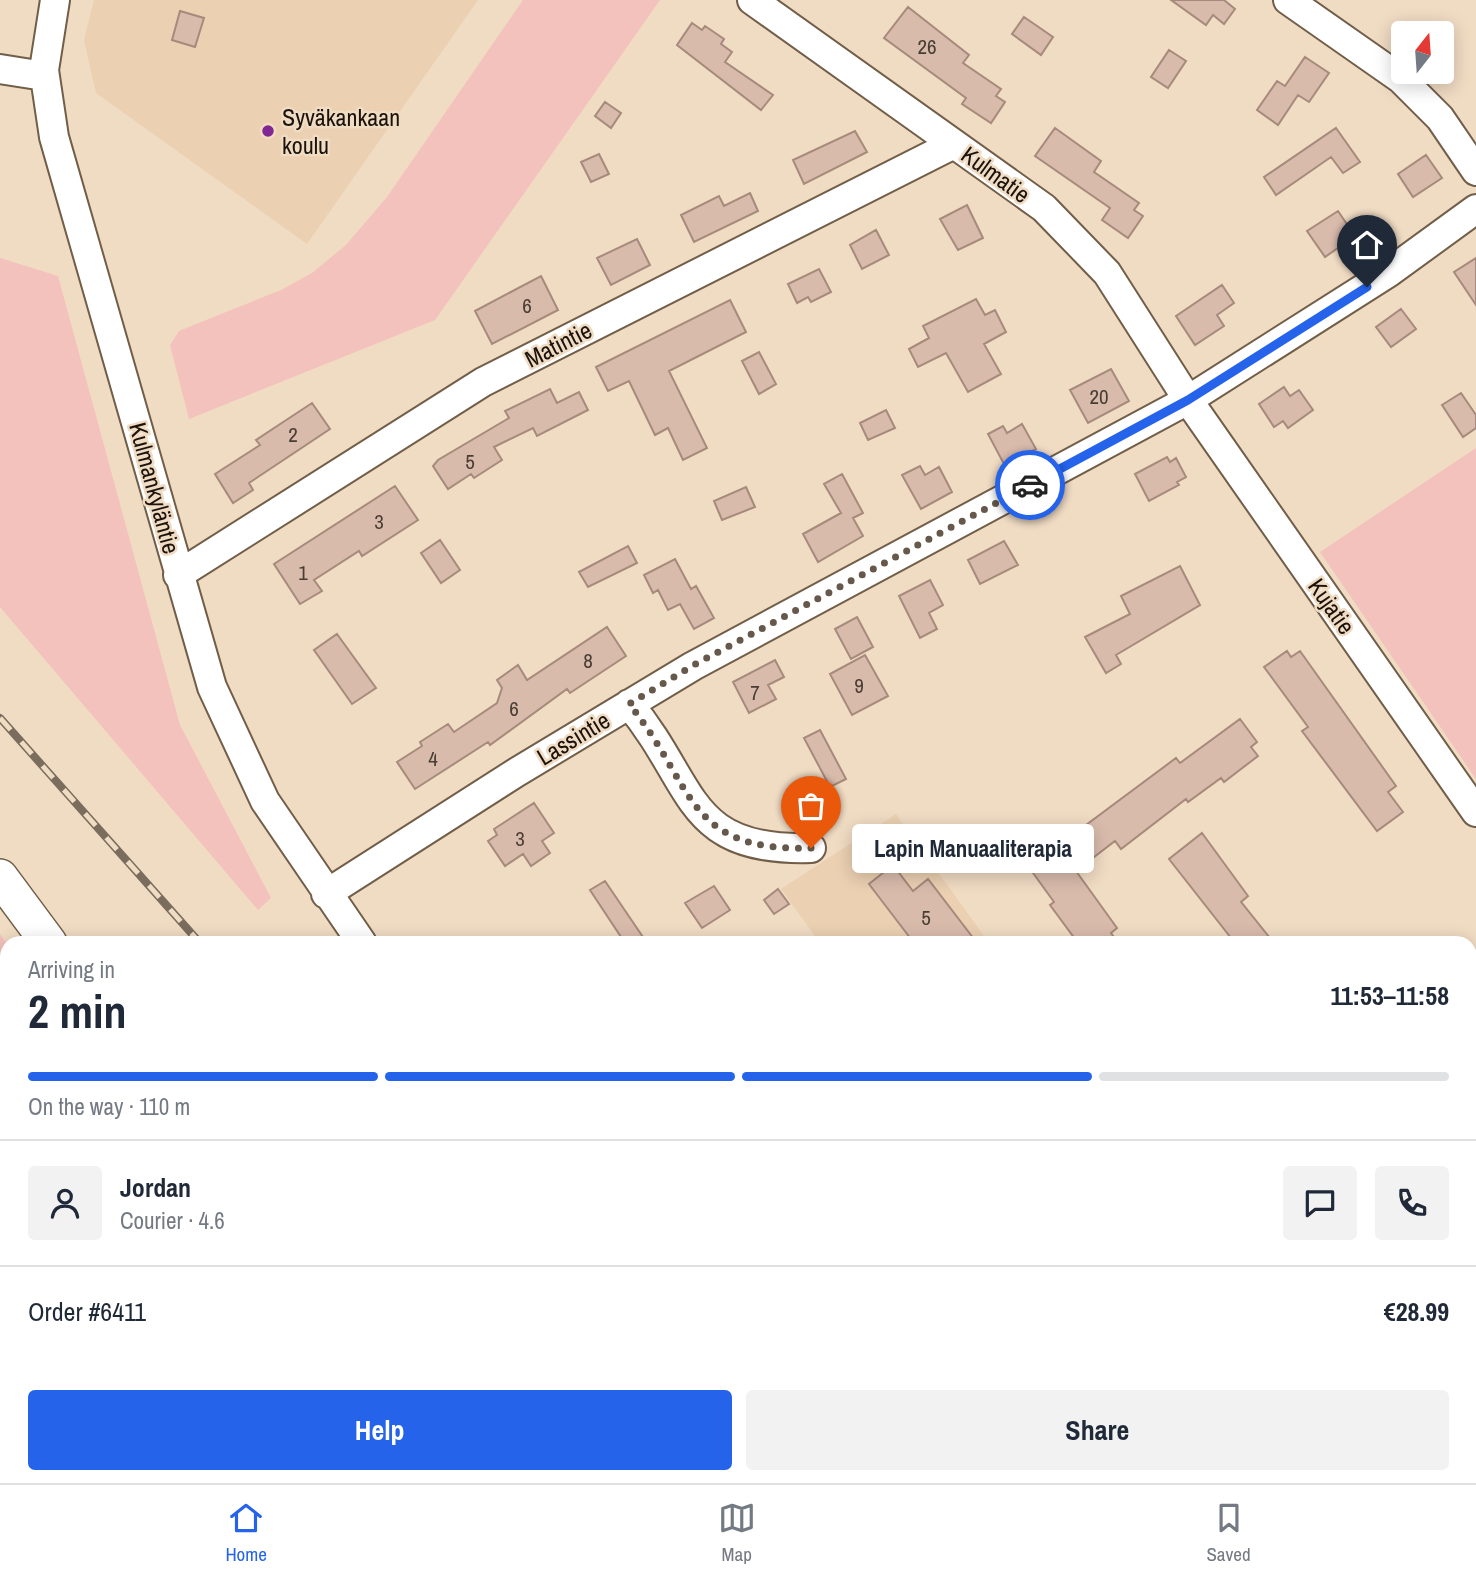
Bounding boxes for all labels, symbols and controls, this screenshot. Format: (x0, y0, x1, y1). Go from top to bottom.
north arrow (1391, 21, 1454, 84)
map controls (1391, 21, 1454, 84)
house number: 26 (917, 32, 937, 61)
place label: Syväkankaan koulu (282, 101, 400, 161)
marker: Syväkankaan koulu (260, 123, 276, 139)
street label: Kulmatie (955, 138, 1037, 210)
pin (1337, 215, 1397, 287)
icon: home (1348, 226, 1386, 264)
house number: 6 (522, 291, 532, 320)
street label: Matintie (519, 314, 597, 374)
house number: 20 (1089, 382, 1109, 411)
street label: Kulmankyläntie (122, 419, 188, 557)
house number: 2 (288, 420, 298, 449)
house number: 5 (465, 447, 475, 476)
courier (995, 450, 1065, 520)
icon: car (1011, 466, 1049, 504)
house number: 3 (374, 507, 384, 536)
house number: 1 (298, 558, 308, 587)
street label: Kujatie (1301, 572, 1363, 640)
house number: 8 (583, 646, 593, 675)
house number: 9 (854, 671, 864, 700)
house number: 7 (750, 678, 760, 707)
house number: 6 (509, 694, 519, 723)
street label: Lassintie (531, 704, 615, 772)
house number: 4 (428, 744, 438, 773)
pin (781, 776, 841, 848)
icon: bag (792, 787, 830, 825)
house number: 3 (515, 824, 525, 853)
callout: Lapin Manuaaliterapia (853, 824, 1094, 872)
text: Lapin Manuaaliterapia (874, 833, 1072, 864)
house number: 5 (921, 903, 931, 932)
text: Arriving in (28, 954, 115, 985)
text: 11:53–11:58 (1330, 978, 1449, 1013)
text: 2 min (28, 980, 127, 1042)
text: On the way · 110 m (28, 1091, 190, 1122)
button: person (28, 1166, 102, 1240)
button: chat (1283, 1166, 1357, 1240)
button: phone (1375, 1166, 1449, 1240)
text: Jordan (120, 1170, 191, 1205)
text: Courier · 4.6 (120, 1205, 225, 1236)
text: Order #6411 (28, 1294, 146, 1329)
text: €28.99 (1384, 1294, 1449, 1329)
button: Help (28, 1390, 732, 1470)
button: Share (746, 1390, 1449, 1470)
tab: Home (225, 1499, 267, 1567)
tab: Map (718, 1499, 756, 1567)
tab: Saved (1206, 1499, 1251, 1567)

